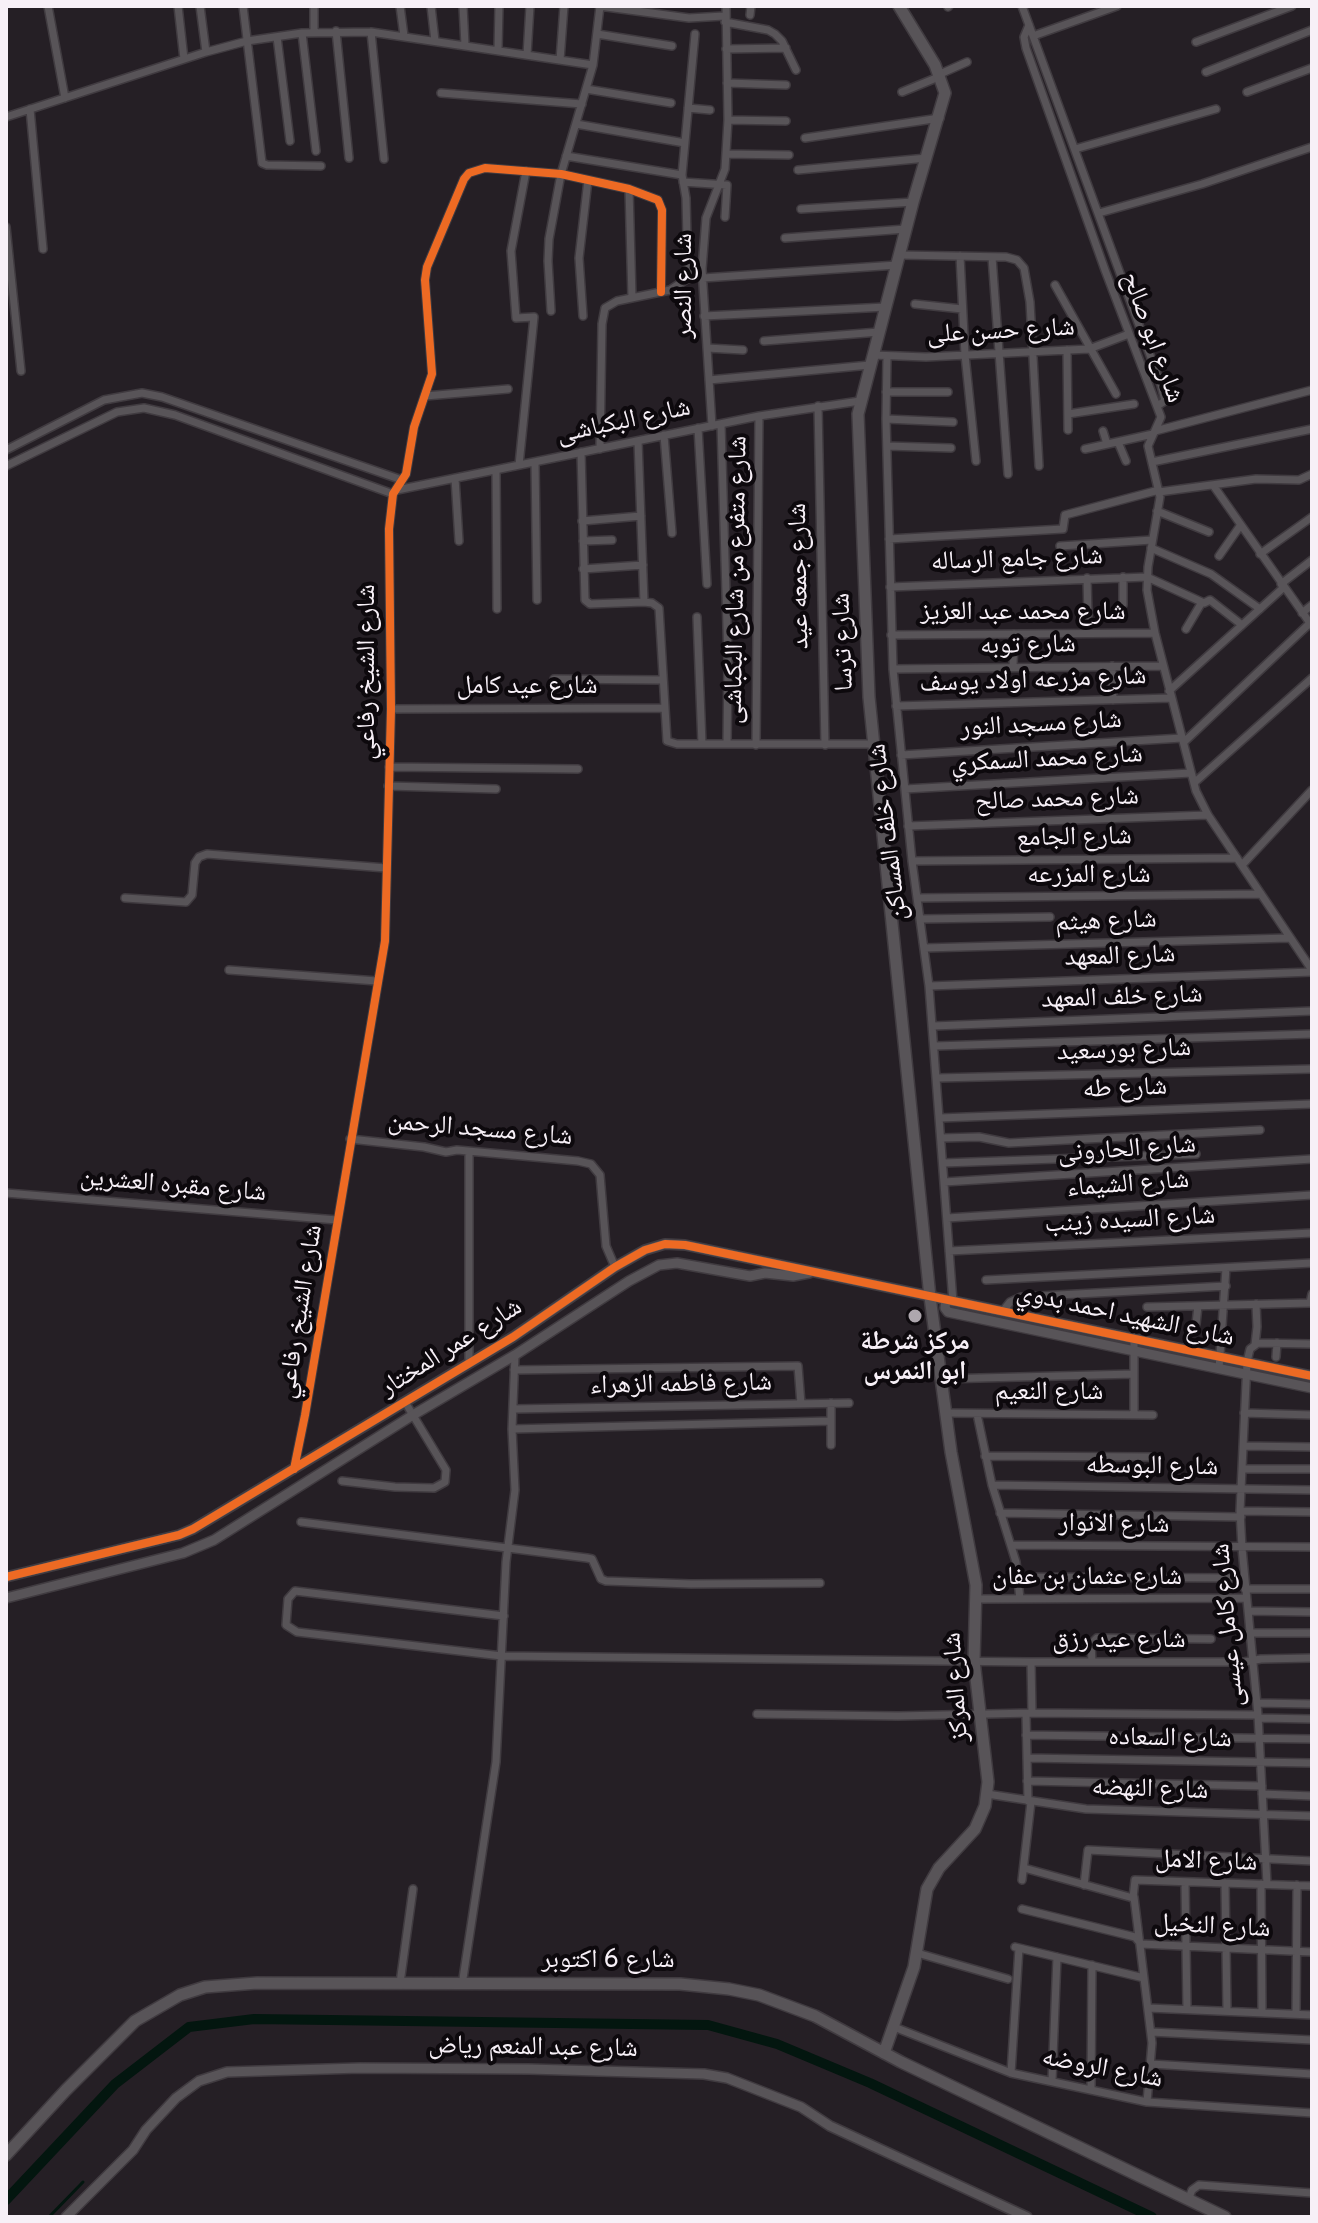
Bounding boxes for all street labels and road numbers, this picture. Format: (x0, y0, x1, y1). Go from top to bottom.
street label: شارع النصر (670, 233, 702, 339)
street label: شارع ابو صالح (1113, 268, 1189, 408)
street label: شارع حسن على (926, 314, 1076, 352)
street label: شارع البكباشى (554, 394, 694, 452)
street label: شارع متفرع من شارع البكباشى (720, 436, 756, 724)
street label: شارع جمعه عيد (784, 503, 818, 649)
street label: شارع جامع الرساله (930, 542, 1104, 580)
street label: شارع الشيخ رفاعي (353, 584, 385, 760)
street label: شارع ترسا (828, 592, 862, 692)
street label: شارع محمد عبد العزيز (920, 598, 1126, 630)
street label: شارع توبه (980, 631, 1076, 663)
street label: شارع مزرعه اولاد يوسف (919, 662, 1147, 702)
street label: شارع عيد كامل (456, 672, 598, 704)
street label: شارع مسجد النور (959, 706, 1123, 746)
street label: شارع محمد السمكري (950, 740, 1144, 782)
street label: شارع خلف المساكن (864, 742, 916, 922)
street label: شارع محمد صالح (975, 783, 1139, 819)
street label: شارع الجامع (1016, 822, 1132, 856)
street label: شارع المزرعه (1027, 861, 1151, 893)
street label: شارع هيثم (1055, 906, 1157, 940)
street label: شارع المعهد (1064, 940, 1176, 976)
street label: شارع خلف المعهد (1041, 981, 1203, 1017)
street label: شارع بورسعيد (1056, 1034, 1192, 1070)
street label: شارع طه (1082, 1073, 1168, 1107)
street label: شارع مسجد الرحمن (386, 1107, 574, 1155)
street label: شارع الحارونى (1057, 1131, 1197, 1171)
street label: شارع مقبره العشرين (79, 1163, 267, 1211)
street label: شارع الشيماء (1066, 1166, 1190, 1206)
street label: شارع السيده زينب (1044, 1202, 1216, 1242)
street label: شارع الشيخ رفاعي (273, 1223, 331, 1401)
street label: شارع الشهيد احمد بدوي (1013, 1279, 1237, 1355)
street label: شارع عمر المختار (375, 1293, 529, 1405)
street label: شارع فاطمه الزهراء (590, 1369, 772, 1403)
street label: شارع النعيم (995, 1378, 1103, 1410)
street label: شارع البوسطه (1086, 1451, 1218, 1485)
street label: شارع الانوار (1058, 1509, 1170, 1543)
street label: شارع كامل عيسى (1207, 1542, 1253, 1708)
street label: شارع عثمان بن عفان (992, 1563, 1182, 1595)
street label: شارع عيد رزق (1052, 1626, 1186, 1658)
street label: شارع المركز (939, 1631, 977, 1743)
street label: شارع السعاده (1108, 1723, 1232, 1757)
street label: شارع النهضه (1091, 1773, 1209, 1809)
street label: شارع الامل (1154, 1846, 1258, 1880)
street label: شارع النخيل (1153, 1909, 1271, 1947)
street label: شارع 6 اكتوبر (541, 1946, 675, 1978)
street label: شارع عبد المنعم رياض (428, 2032, 638, 2066)
street label: شارع الروضه (1039, 2043, 1165, 2097)

